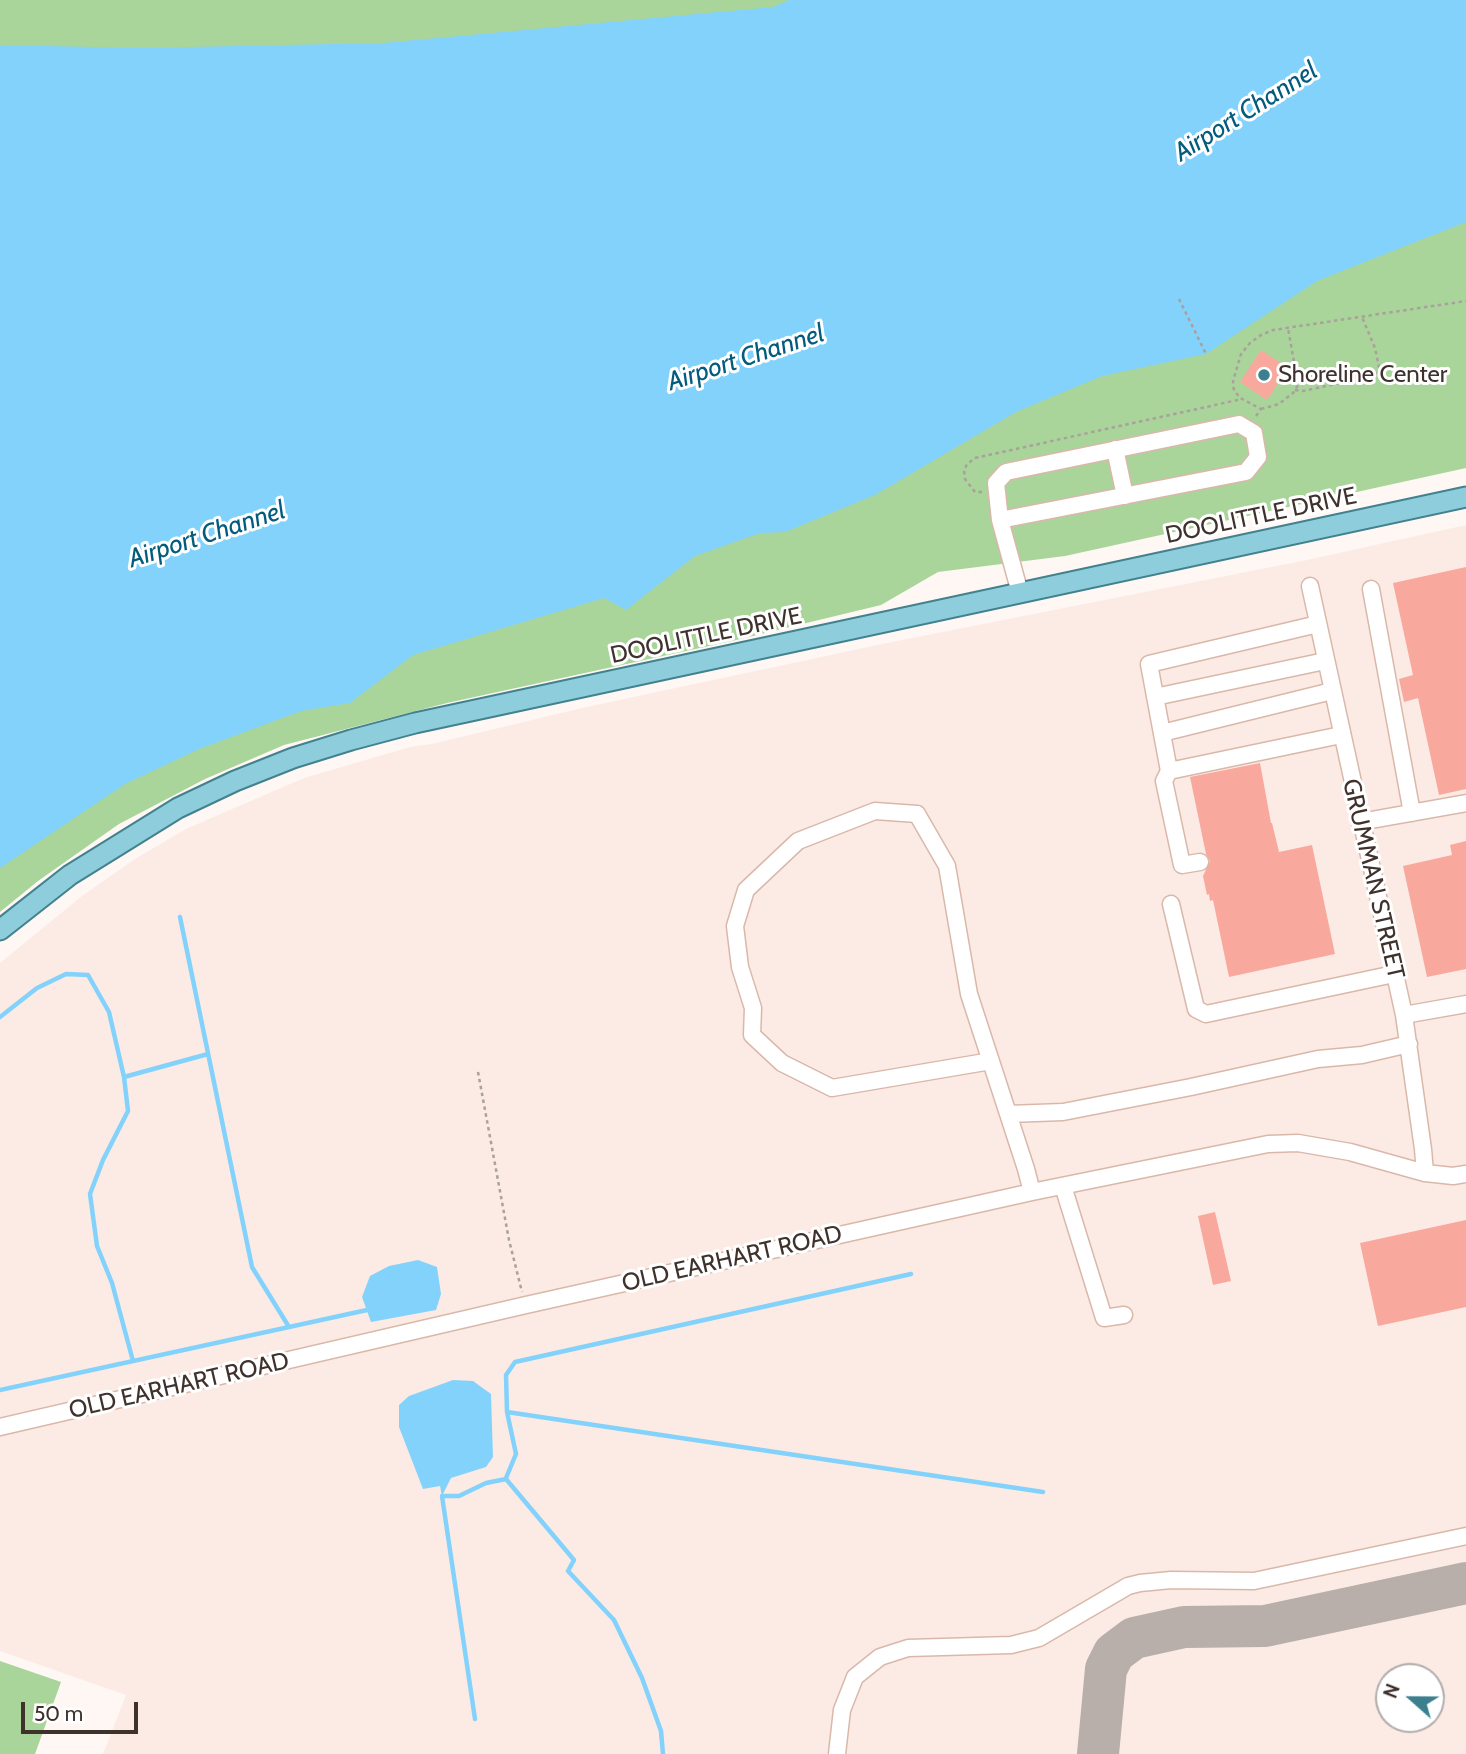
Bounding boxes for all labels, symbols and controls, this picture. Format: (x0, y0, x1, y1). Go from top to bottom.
water label: Airport Channel (1169, 56, 1323, 168)
water label: Airport Channel (664, 318, 828, 398)
place label: Shoreline Center (1278, 361, 1447, 389)
marker: Shoreline Center (1256, 367, 1272, 383)
street label: DOOLITTLE DRIVE (1163, 482, 1359, 550)
water label: Airport Channel (125, 495, 289, 575)
street label: DOOLITTLE DRIVE (608, 602, 804, 670)
street label: GRUMMAN STREET (1336, 776, 1410, 982)
street label: OLD EARHART ROAD (619, 1220, 845, 1298)
street label: OLD EARHART ROAD (66, 1347, 292, 1425)
north arrow (1375, 1663, 1445, 1733)
text: N (1379, 1681, 1405, 1701)
scale bar (24, 1688, 142, 1732)
text: 50 m (34, 1701, 83, 1726)

